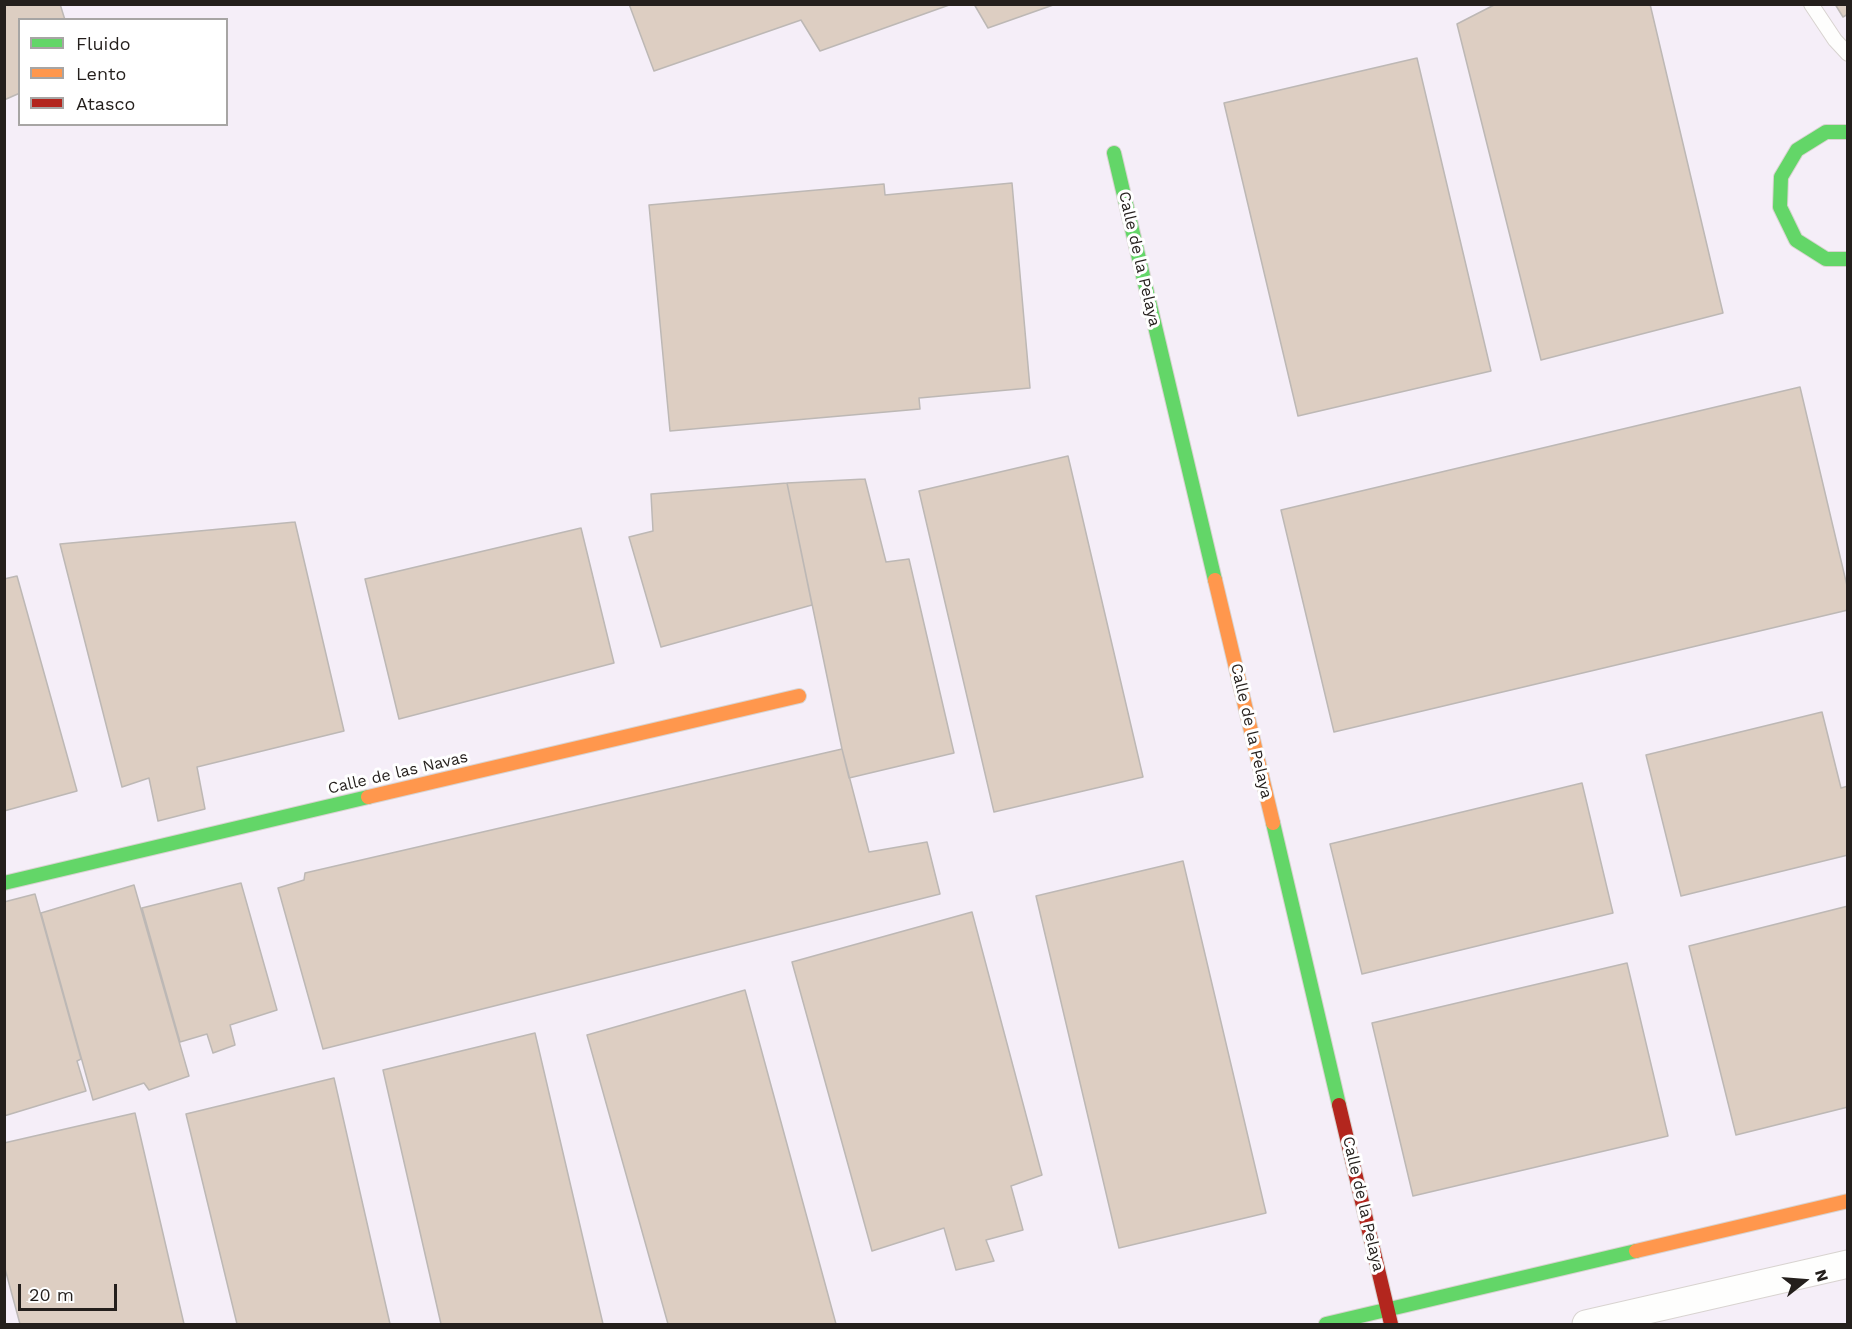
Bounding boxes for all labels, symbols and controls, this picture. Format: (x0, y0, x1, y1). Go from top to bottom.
legend (18, 18, 228, 126)
text: Fluido (76, 33, 130, 54)
text: Lento (76, 63, 126, 84)
text: Atasco (76, 93, 135, 114)
street label: Calle de la Pelaya (1114, 190, 1164, 328)
street label: Calle de la Pelaya (1226, 662, 1276, 800)
street label: Calle de las Navas (326, 748, 470, 798)
street label: Calle de la Pelaya (1338, 1135, 1388, 1273)
north arrow (1774, 1251, 1834, 1311)
text: N (1811, 1267, 1833, 1284)
scale bar (21, 1272, 120, 1310)
text: 20 m (29, 1284, 74, 1305)

